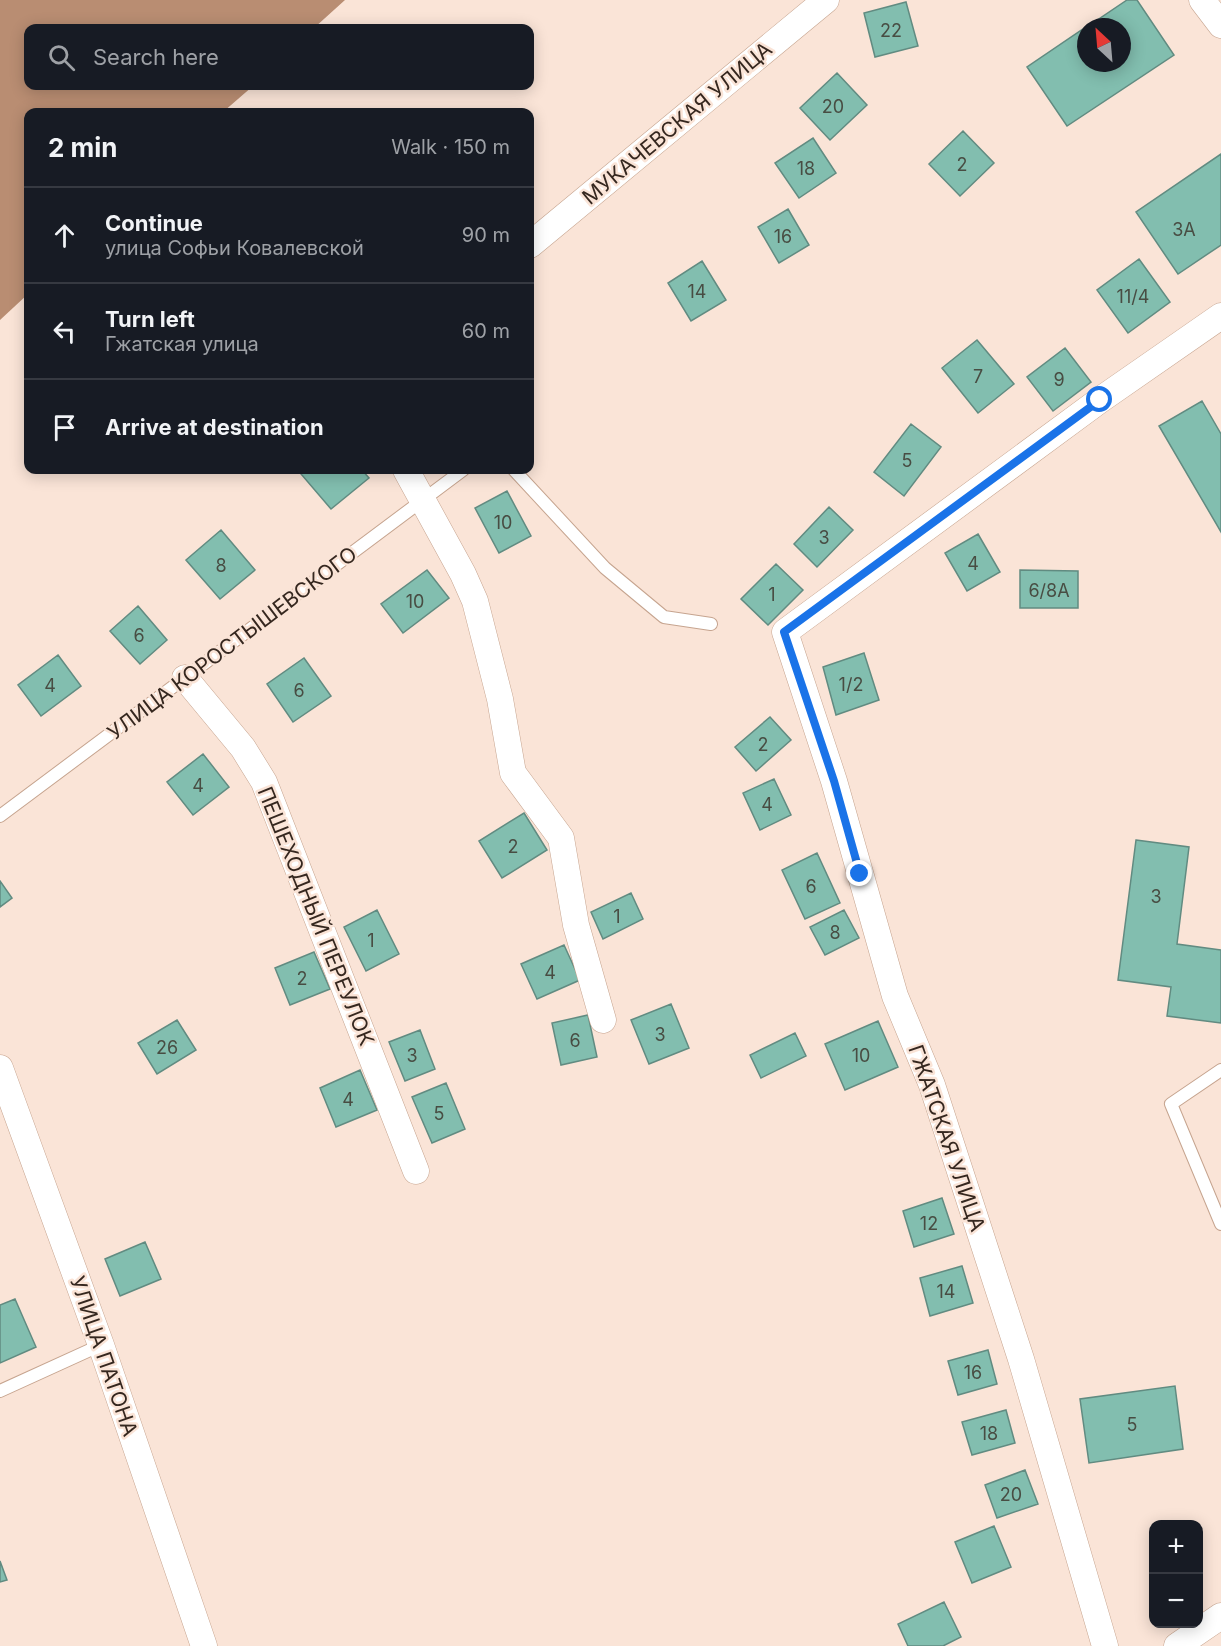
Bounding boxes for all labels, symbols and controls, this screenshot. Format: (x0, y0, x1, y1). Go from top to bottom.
north arrow (1077, 18, 1131, 72)
house number: 22 (880, 20, 902, 41)
search box (24, 24, 534, 90)
street label: МУКАЧЕВСКАЯ УЛИЦА (577, 36, 777, 210)
icon: search (45, 41, 78, 74)
text: Search here (93, 44, 219, 70)
house number: 20 (822, 96, 844, 117)
text: 2 min (48, 132, 118, 163)
text: Walk · 150 m (391, 135, 510, 159)
house number: 2 (957, 154, 967, 175)
house number: 18 (797, 158, 815, 179)
text: Continue (105, 210, 203, 236)
icon: ahead (48, 219, 81, 252)
house number: 3А (1172, 219, 1196, 240)
text: 90 m (462, 223, 510, 247)
house number: 16 (774, 226, 792, 247)
text: улица Софьи Ковалевской (105, 236, 364, 260)
house number: 14 (688, 281, 706, 302)
house number: 11/4 (1117, 286, 1149, 307)
text: Turn left (105, 306, 195, 332)
icon: left (48, 315, 81, 348)
text: 60 m (462, 319, 510, 343)
text: Гжатская улица (105, 332, 259, 356)
house number: 7 (973, 366, 983, 387)
house number: 9 (1053, 369, 1065, 390)
route start (1086, 386, 1112, 412)
icon: arrive (48, 411, 81, 444)
text: Arrive at destination (105, 414, 324, 440)
house number: 5 (902, 450, 912, 471)
house number: 10 (494, 512, 512, 533)
house number: 3 (818, 527, 830, 548)
street label: УЛИЦА КОРОСТЫШЕВСКОГО (102, 541, 362, 745)
house number: 4 (967, 553, 979, 574)
house number: 8 (215, 555, 227, 576)
house number: 6/8А (1028, 580, 1070, 601)
house number: 1 (768, 584, 776, 605)
house number: 10 (406, 591, 424, 612)
house number: 6 (133, 625, 145, 646)
house number: 1/2 (839, 674, 863, 695)
house number: 4 (44, 675, 56, 696)
house number: 6 (293, 680, 305, 701)
house number: 2 (758, 734, 768, 755)
house number: 4 (192, 775, 204, 796)
street label: ПЕШЕХОДНЫЙ ПЕРЕУЛОК (253, 783, 380, 1049)
house number: 4 (761, 794, 773, 815)
house number: 2 (508, 836, 518, 857)
route end (846, 860, 872, 886)
house number: 6 (805, 876, 817, 897)
house number: 3 (1150, 886, 1162, 907)
house number: 1 (613, 906, 621, 927)
house number: 8 (829, 922, 841, 943)
house number: 1 (367, 930, 375, 951)
house number: 4 (544, 962, 556, 983)
house number: 2 (297, 968, 307, 989)
house number: 3 (654, 1024, 666, 1045)
house number: 6 (569, 1030, 581, 1051)
house number: 26 (156, 1037, 178, 1058)
street label: ГЖАТСКАЯ УЛИЦА (903, 1041, 991, 1235)
house number: 3 (406, 1045, 418, 1066)
house number: 10 (852, 1045, 870, 1066)
house number: 4 (342, 1089, 354, 1110)
house number: 5 (434, 1103, 444, 1124)
house number: 12 (920, 1213, 938, 1234)
street label: УЛИЦА ПАТОНА (65, 1273, 143, 1439)
house number: 14 (937, 1281, 955, 1302)
house number: 16 (964, 1362, 982, 1383)
house number: 5 (1127, 1414, 1137, 1435)
house number: 18 (980, 1423, 998, 1444)
house number: 20 (1000, 1484, 1022, 1505)
map controls (1149, 1520, 1203, 1628)
button: + (1149, 1520, 1203, 1574)
button: − (1149, 1574, 1203, 1628)

